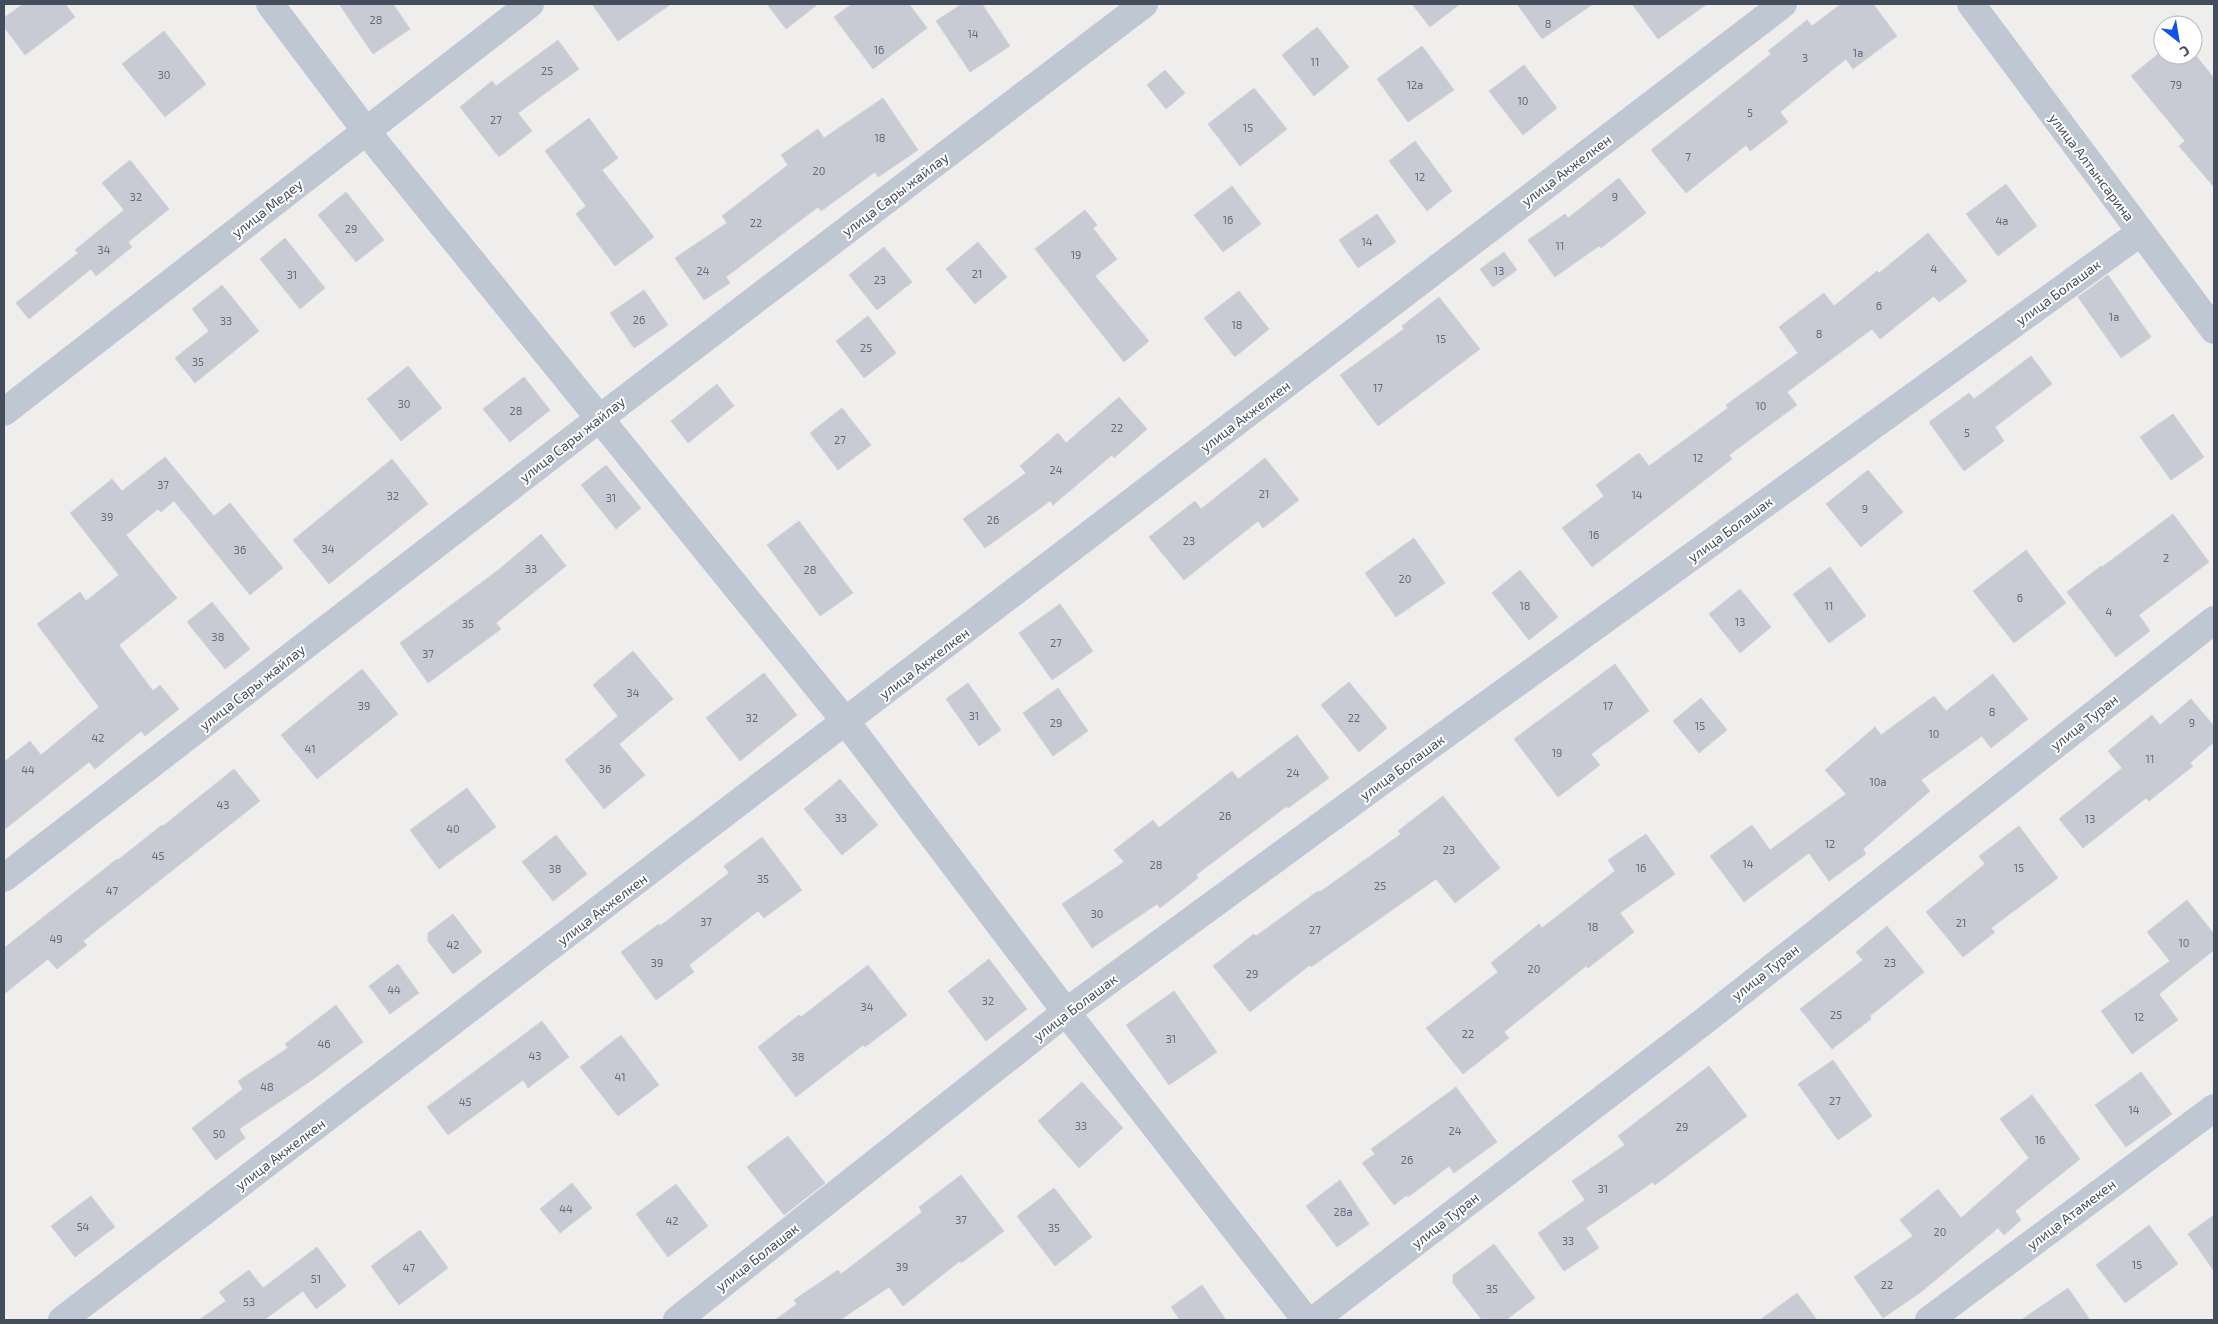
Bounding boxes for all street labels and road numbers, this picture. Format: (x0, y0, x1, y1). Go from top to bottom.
street label: улица Алтынсарина (2046, 110, 2138, 224)
street label: улица Акжелкен (1518, 131, 1614, 209)
street label: улица Сары жайлау (838, 148, 952, 240)
street label: улица Медеу (228, 175, 306, 241)
street label: улица Болашак (2012, 255, 2104, 328)
street label: улица Акжелкен (1197, 377, 1293, 455)
street label: улица Сары жайлау (516, 392, 629, 486)
street label: улица Болашак (1684, 492, 1776, 565)
street label: улица Акжелкен (876, 624, 972, 702)
street label: улица Сары жайлау (196, 640, 309, 734)
street label: улица Туран (2047, 690, 2121, 754)
street label: улица Болашак (1356, 730, 1448, 803)
street label: улица Акжелкен (554, 870, 650, 948)
street label: улица Туран (1728, 940, 1802, 1004)
street label: улица Болашак (1030, 970, 1121, 1044)
street label: улица Акжелкен (232, 1115, 328, 1193)
street label: улица Атамекен (2023, 1175, 2119, 1253)
street label: улица Туран (1408, 1188, 1482, 1252)
street label: улица Болашак (712, 1219, 802, 1295)

